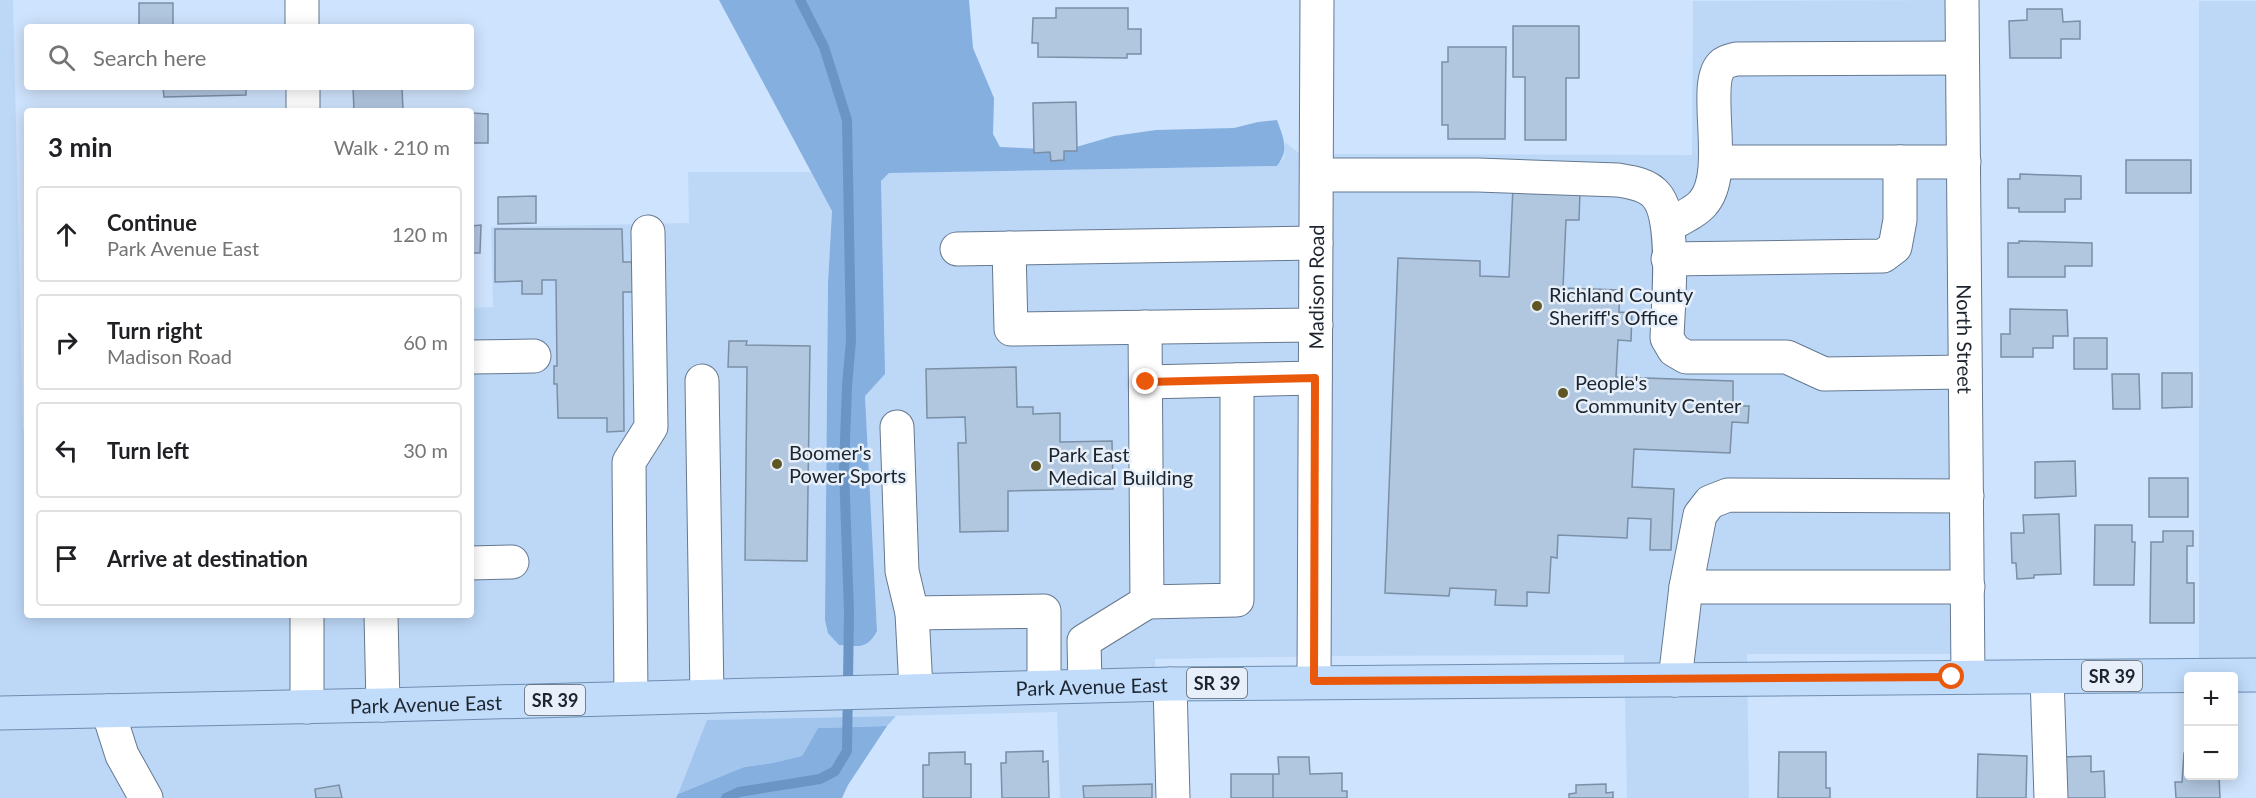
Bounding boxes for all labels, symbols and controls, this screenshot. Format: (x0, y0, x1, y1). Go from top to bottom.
search box (24, 24, 474, 90)
icon: search (45, 41, 78, 74)
text: Search here (93, 44, 206, 71)
text: 3 min (48, 131, 112, 163)
text: Walk · 210 m (334, 135, 450, 159)
text: Continue (107, 209, 197, 236)
icon: ahead (50, 218, 83, 251)
text: 120 m (392, 222, 448, 246)
street label: Madison Road (1303, 224, 1328, 350)
text: Park Avenue East (107, 236, 259, 260)
place label: Richland County Sheriff's Office (1549, 282, 1694, 329)
street label: North Street (1953, 284, 1977, 394)
marker: Richland County Sheriff's Office (1530, 299, 1544, 313)
text: Turn right (107, 317, 202, 344)
icon: right (50, 326, 83, 359)
text: 60 m (403, 330, 448, 354)
text: Madison Road (107, 344, 232, 368)
route end (1132, 368, 1158, 394)
place label: People's Community Center (1575, 370, 1742, 417)
marker: People's Community Center (1556, 386, 1570, 400)
icon: left (50, 434, 83, 467)
text: Turn left (107, 437, 189, 464)
text: 30 m (403, 438, 448, 462)
place label: Boomer's Power Sports (789, 440, 906, 487)
place label: Park East Medical Building (1048, 442, 1193, 489)
marker: Boomer's Power Sports (770, 457, 784, 471)
marker: Park East Medical Building (1029, 459, 1043, 473)
icon: arrive (50, 542, 83, 575)
text: Arrive at destination (107, 545, 308, 572)
road number: SR 39 (2082, 661, 2142, 691)
route start (1938, 663, 1964, 689)
road number: SR 39 (1187, 668, 1247, 698)
street label: Park Avenue East (1015, 672, 1168, 700)
map controls (2184, 672, 2238, 780)
button: + (2184, 672, 2238, 726)
road number: SR 39 (525, 685, 585, 715)
street label: Park Avenue East (350, 690, 502, 718)
button: − (2184, 726, 2238, 780)

